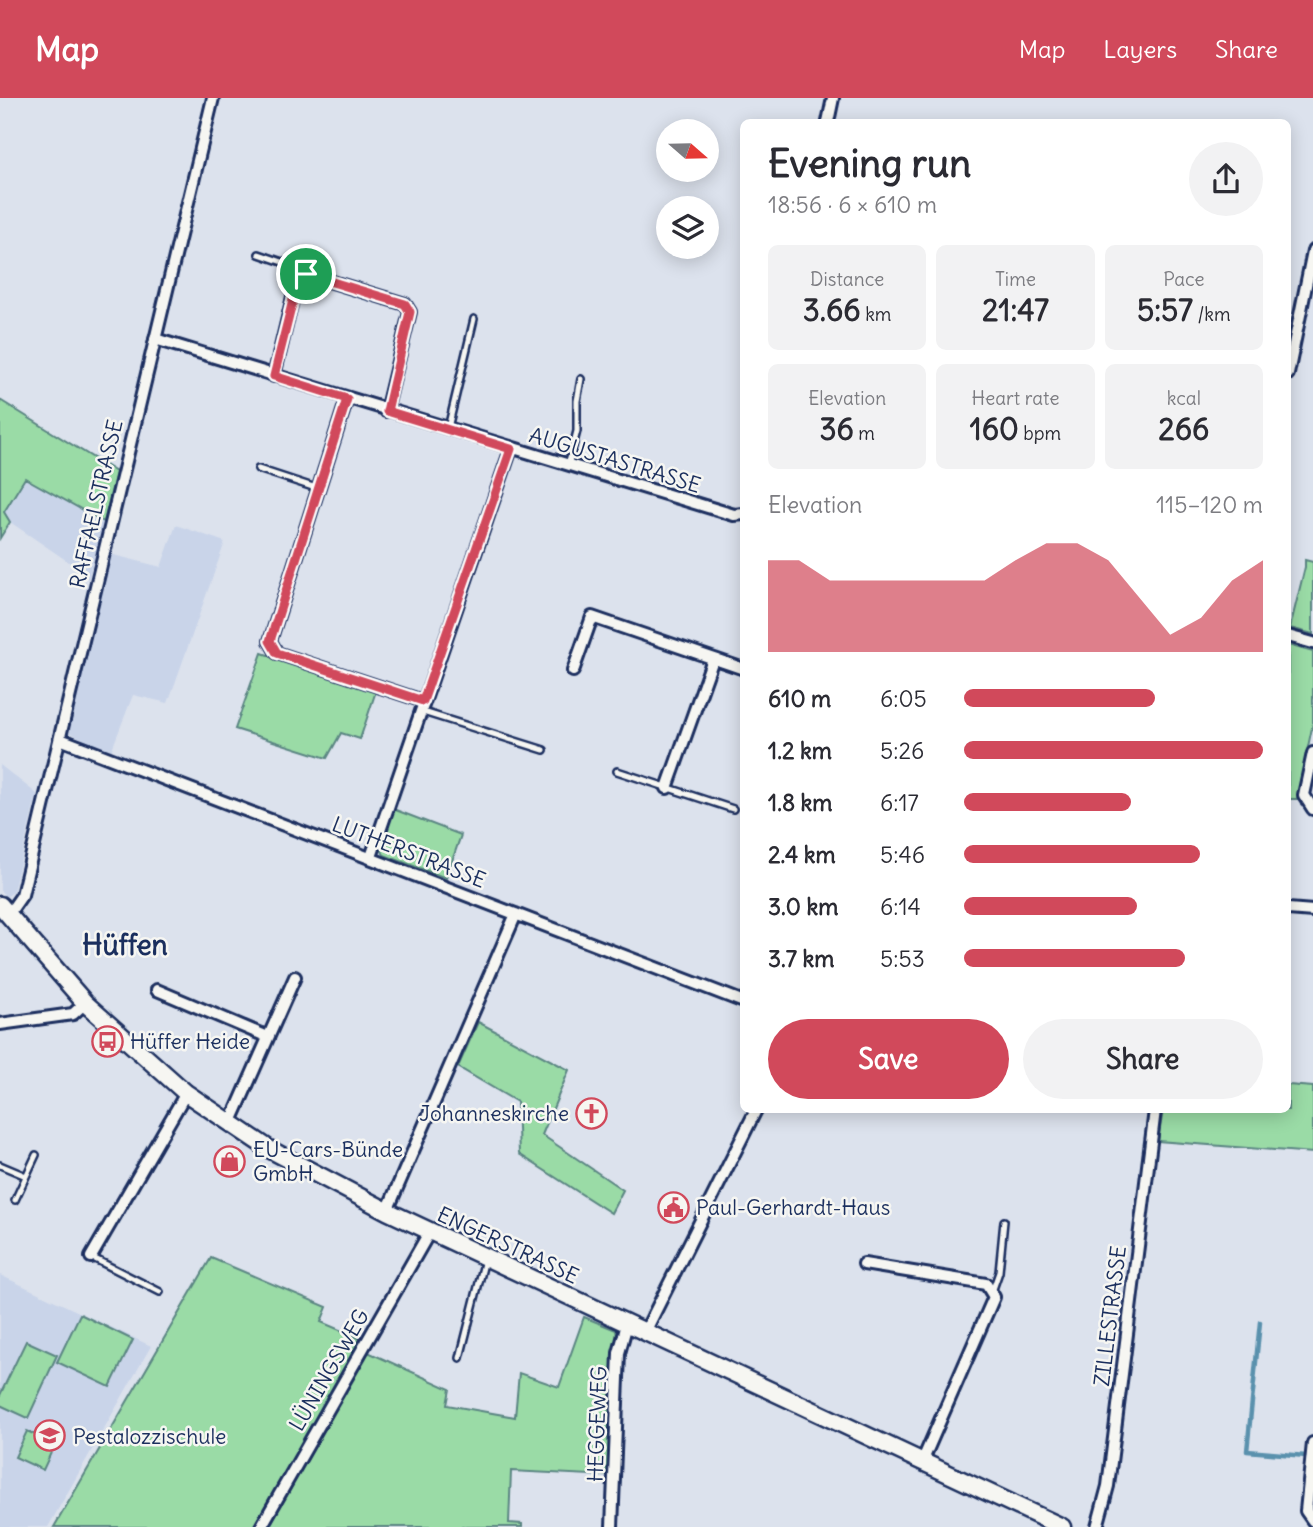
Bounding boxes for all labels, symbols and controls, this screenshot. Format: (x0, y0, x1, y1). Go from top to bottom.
text: Map (35, 28, 99, 70)
text: Map (1019, 34, 1065, 64)
text: Layers (1103, 34, 1177, 64)
text: Share (1215, 34, 1278, 64)
north arrow (656, 119, 719, 182)
map controls (656, 119, 719, 259)
text: Evening run (768, 140, 971, 187)
button: share (1189, 142, 1263, 216)
text: 18:56 · 6 × 610 m (768, 190, 937, 219)
button: layers (656, 196, 719, 259)
pin (276, 244, 336, 304)
icon: arrive (287, 255, 325, 293)
text: Distance (810, 267, 884, 291)
text: Time (995, 267, 1036, 291)
text: Pace (1163, 267, 1204, 291)
text: 3.66 (803, 291, 861, 329)
text: 21:47 (982, 291, 1049, 329)
text: 5:57 (1137, 291, 1193, 329)
text: km (861, 302, 892, 326)
text: /km (1193, 302, 1231, 326)
text: Elevation (808, 386, 886, 410)
text: Heart rate (971, 386, 1060, 410)
text: kcal (1167, 386, 1201, 410)
text: 36 (819, 410, 854, 448)
text: 160 (970, 410, 1019, 448)
text: 266 (1158, 410, 1209, 448)
street label: RAFFAELSTRASSE (63, 417, 129, 591)
street label: AUGUSTASTRASSE (526, 421, 704, 499)
text: m (854, 421, 875, 445)
text: bpm (1019, 421, 1061, 445)
text: Elevation (768, 490, 862, 519)
text: 115–120 m (1156, 490, 1263, 519)
text: 610 m (768, 684, 831, 713)
text: 6:05 (880, 684, 927, 713)
text: 1.2 km (768, 736, 832, 765)
text: 5:26 (880, 736, 924, 765)
text: 1.8 km (768, 788, 833, 817)
text: 6:17 (880, 788, 919, 817)
street label: LUTHERSTRASSE (328, 810, 490, 894)
text: 2.4 km (768, 840, 836, 869)
text: 5:46 (880, 840, 925, 869)
text: 3.0 km (768, 892, 838, 921)
text: 6:14 (880, 892, 921, 921)
district label: Hüffen (82, 927, 168, 963)
text: 3.7 km (768, 944, 834, 973)
text: 5:53 (880, 944, 925, 973)
button: Save (768, 1019, 1009, 1099)
button: Share (1023, 1019, 1263, 1099)
bus stop icon: Hüffer Heide (90, 1024, 124, 1058)
place label: Hüffer Heide (130, 1028, 250, 1055)
church icon: Johanneskirche (575, 1096, 609, 1130)
place label: Johanneskirche (419, 1100, 569, 1127)
place label: EU-Cars-Bünde GmbH (253, 1136, 403, 1187)
shop icon: EU-Cars-Bünde GmbH (213, 1144, 247, 1178)
public building icon: Paul-Gerhardt-Haus (656, 1190, 690, 1224)
place label: Paul-Gerhardt-Haus (696, 1194, 890, 1221)
street label: ENGERSTRASSE (433, 1200, 583, 1290)
street label: ZILLESTRASSE (1088, 1244, 1132, 1388)
street label: LÜNINGSWEG (283, 1304, 375, 1436)
street label: HEGGEWEG (581, 1366, 613, 1482)
school or university icon: Pestalozzischule (33, 1419, 67, 1453)
place label: Pestalozzischule (73, 1423, 226, 1450)

